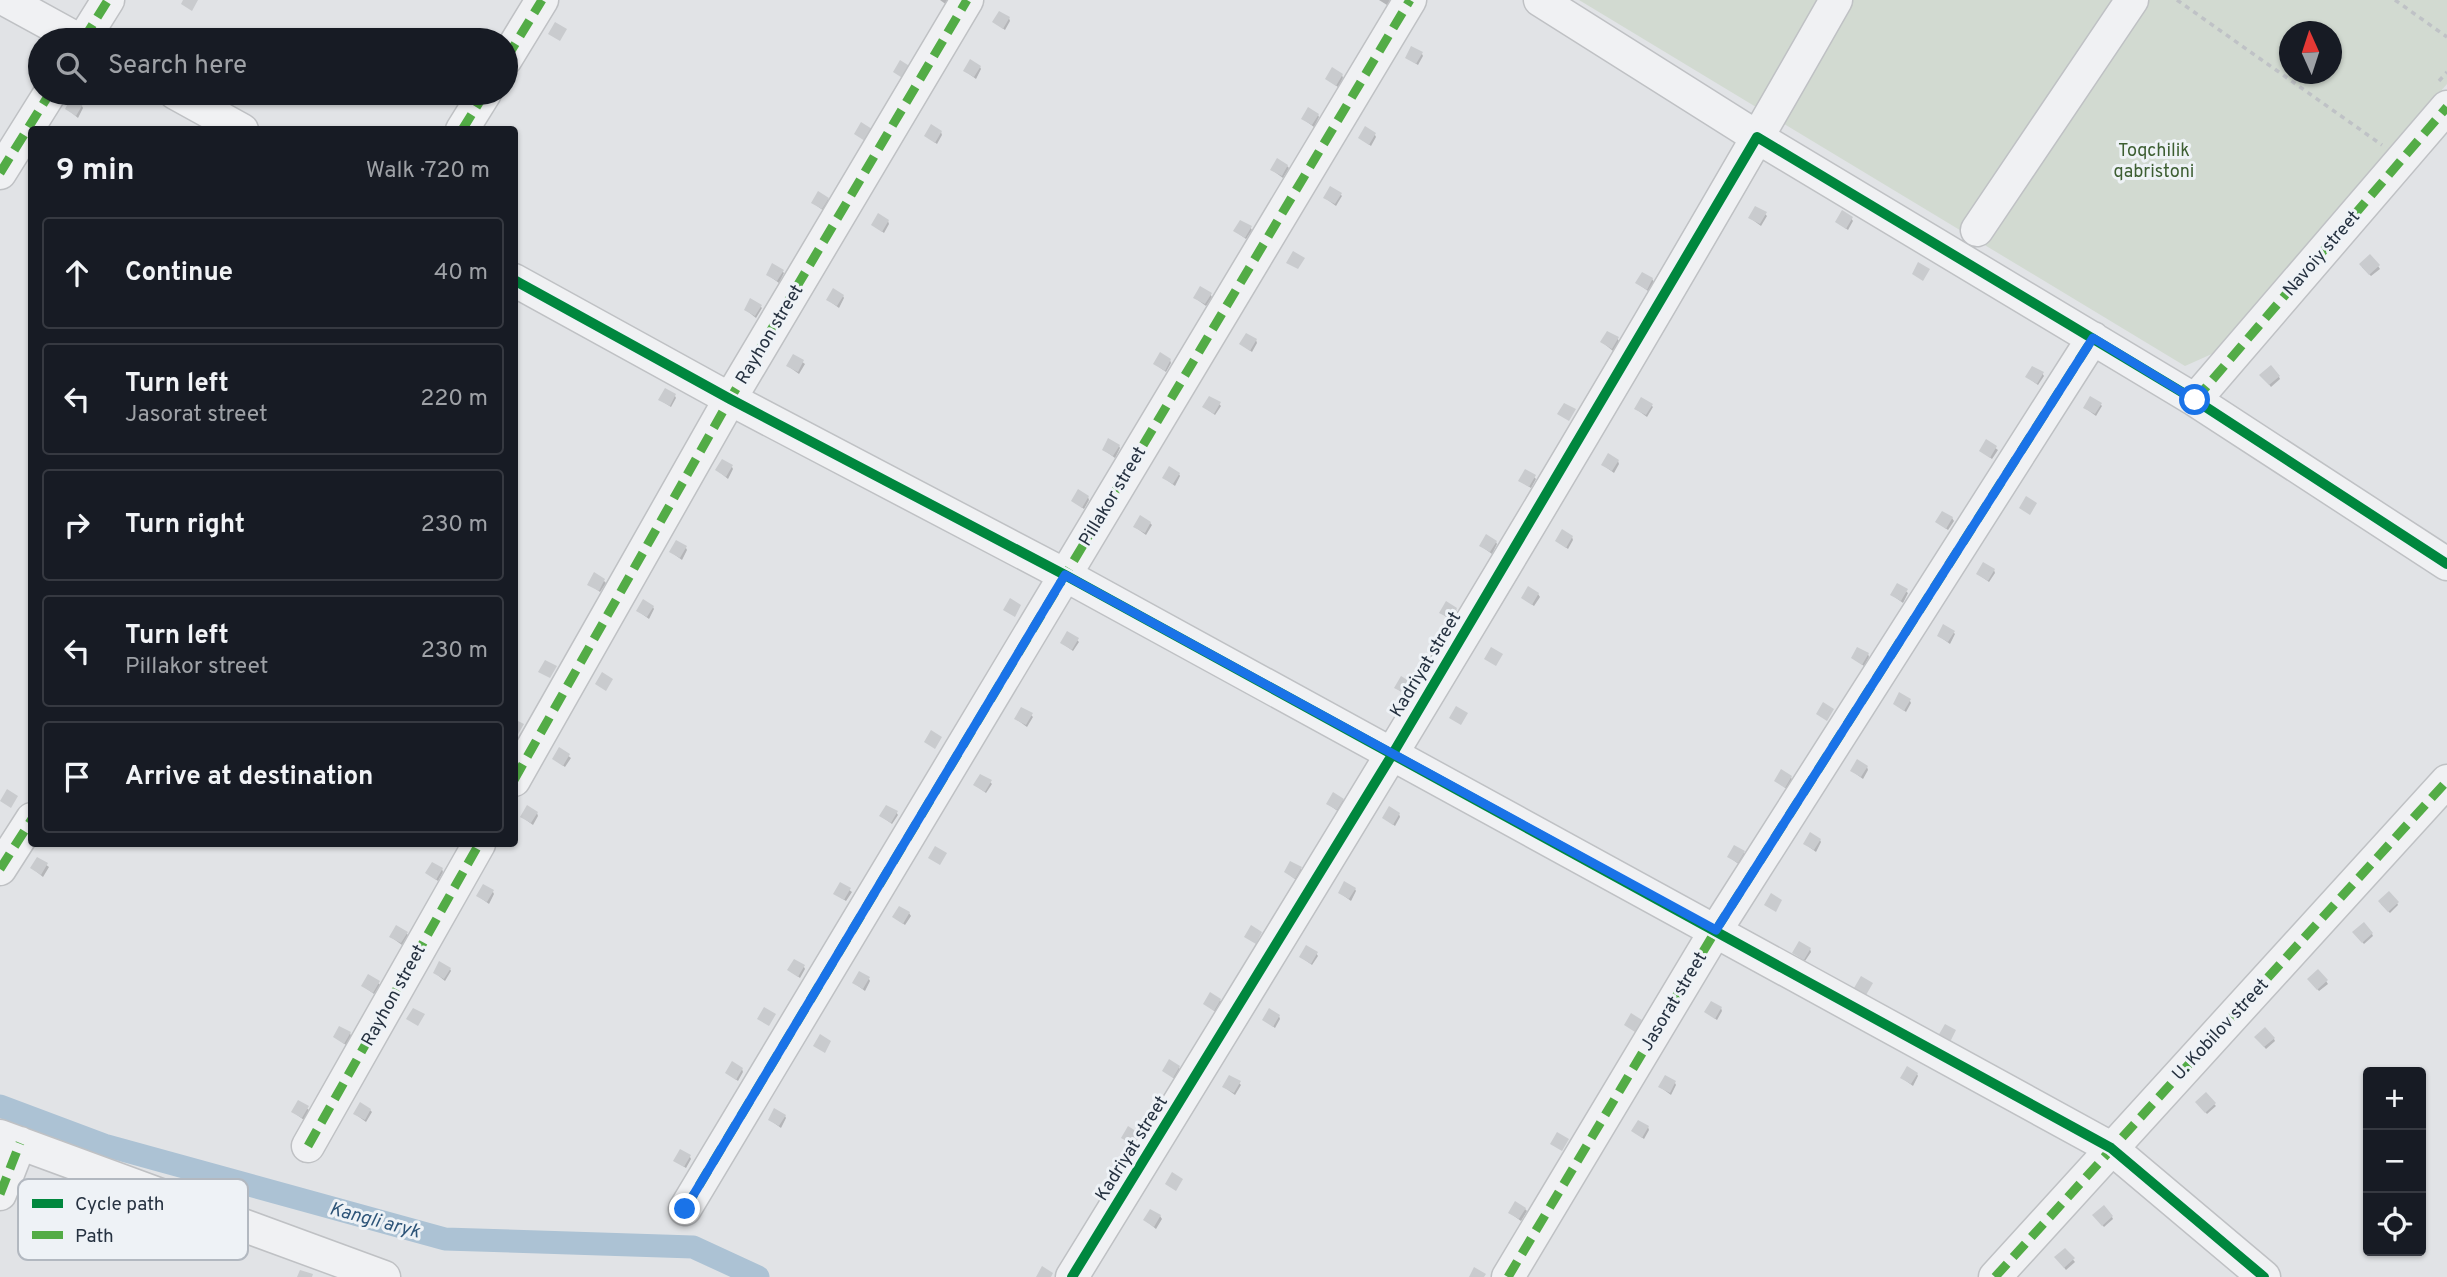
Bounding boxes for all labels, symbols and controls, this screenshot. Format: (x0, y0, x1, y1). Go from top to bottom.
north arrow (2279, 21, 2342, 84)
search box (28, 28, 518, 105)
icon: search (52, 48, 90, 86)
text: Search here (108, 50, 247, 83)
park label: Toqchilik qabristoni (2114, 140, 2194, 184)
text: 9 min (56, 153, 134, 190)
text: Walk · 720 m (366, 157, 490, 186)
street label: Navoiy street (2279, 206, 2366, 302)
icon: ahead (58, 254, 96, 292)
text: Continue (125, 257, 233, 290)
text: 40 m (434, 259, 488, 288)
street label: Rayhon street (731, 281, 809, 389)
text: Turn left (125, 368, 229, 401)
icon: left (58, 380, 96, 418)
route start (2179, 384, 2210, 415)
text: 220 m (420, 385, 488, 414)
text: Jasorat street (125, 401, 268, 430)
street label: Pillakor street (1075, 443, 1152, 551)
icon: right (58, 506, 96, 544)
text: Turn right (125, 509, 245, 542)
text: 230 m (421, 511, 488, 540)
street label: Kadriyat street (1386, 608, 1467, 722)
text: Turn left (125, 620, 229, 653)
icon: left (58, 632, 96, 670)
text: 230 m (421, 637, 488, 666)
text: Pillakor street (125, 653, 268, 682)
icon: arrive (58, 758, 96, 796)
text: Arrive at destination (125, 761, 373, 794)
street label: Rayhon street (357, 941, 432, 1051)
street label: Jasorat street (1636, 948, 1713, 1056)
street label: U. Kobilov street (2168, 974, 2274, 1086)
map controls (2363, 1067, 2426, 1256)
button: + (2363, 1067, 2426, 1130)
street label: Kadriyat street (1091, 1092, 1174, 1206)
button: − (2363, 1130, 2426, 1193)
legend (18, 1179, 248, 1260)
text: Cycle path (75, 1193, 164, 1217)
route end (669, 1193, 700, 1224)
button: locate (2363, 1193, 2426, 1256)
water label: Kangli aryk (327, 1197, 423, 1245)
text: Path (75, 1225, 114, 1249)

